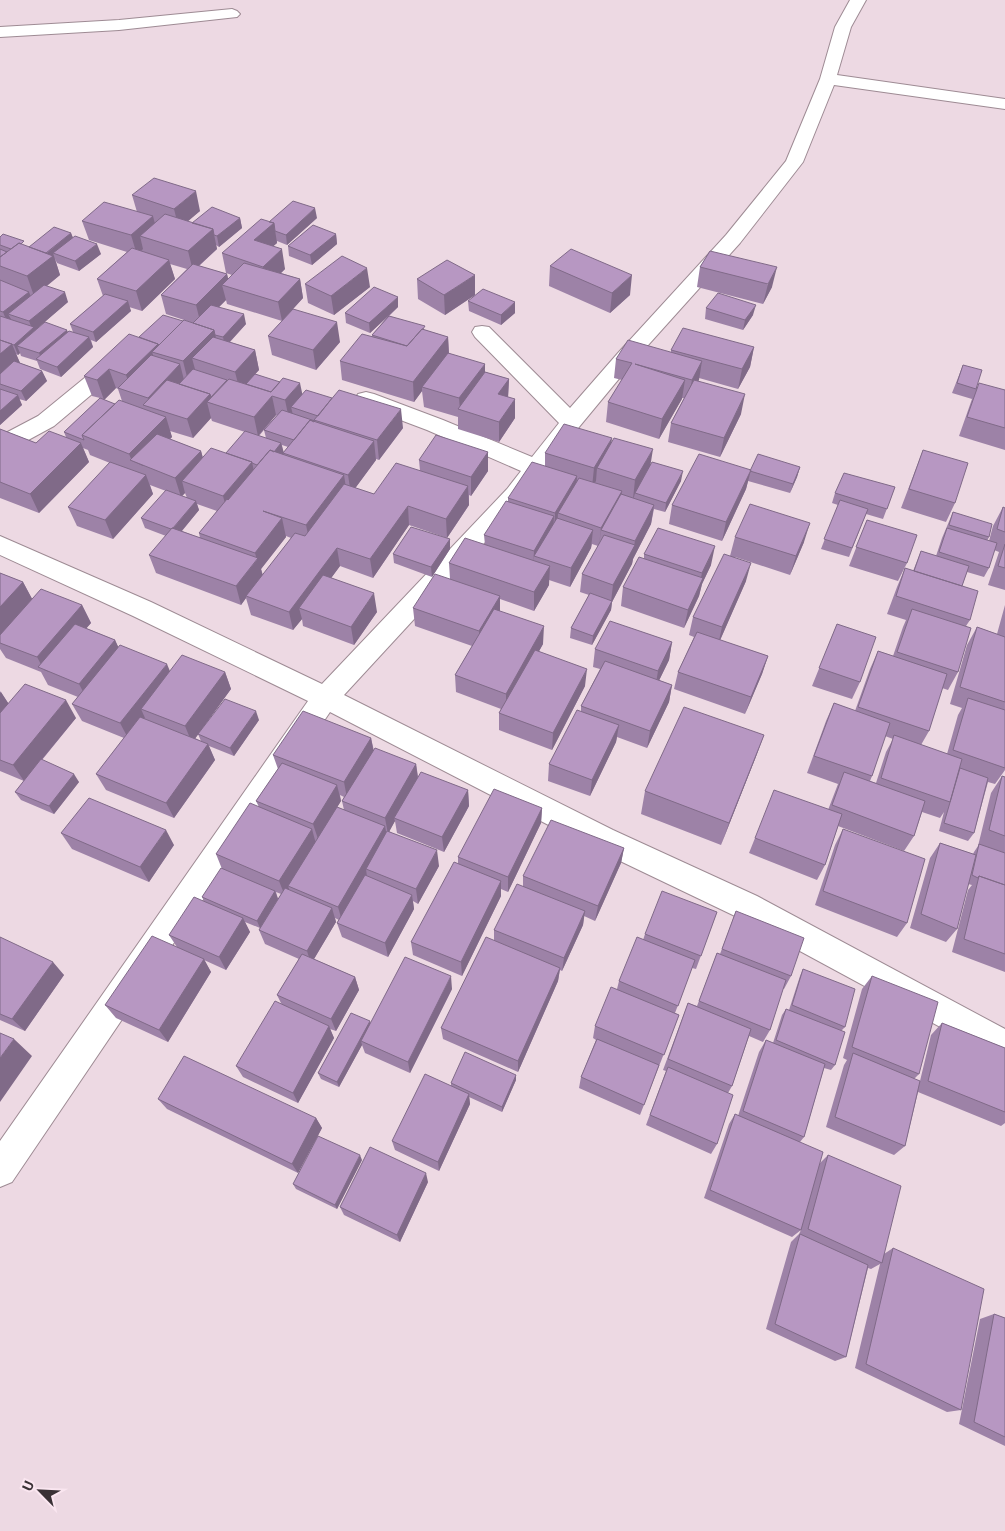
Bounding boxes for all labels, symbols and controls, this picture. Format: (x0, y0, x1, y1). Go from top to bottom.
north arrow (15, 1466, 65, 1516)
text: U (19, 1478, 37, 1493)

